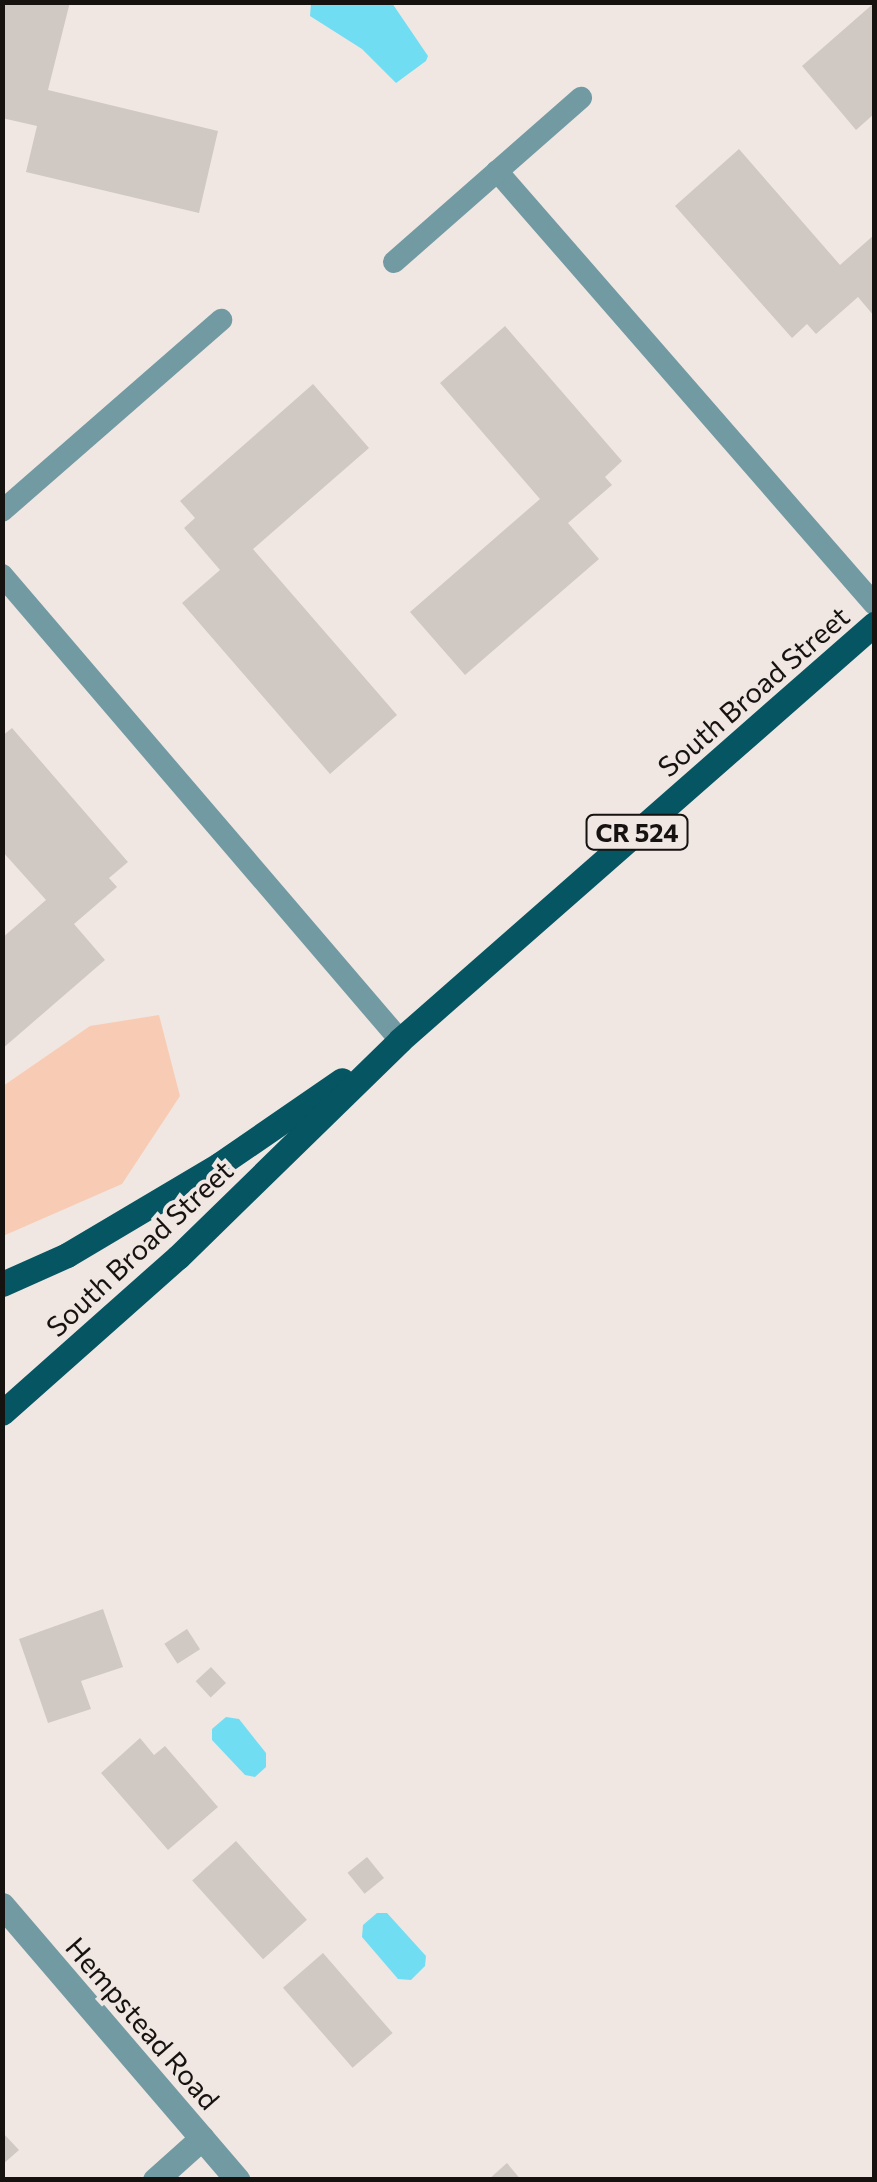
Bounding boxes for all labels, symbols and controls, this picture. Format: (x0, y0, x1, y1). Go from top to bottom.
street label: South Broad Street (650, 599, 856, 783)
road number: CR 524 (584, 812, 690, 852)
street label: South Broad Street (39, 1153, 239, 1343)
street label: Hempstead Road (59, 1930, 227, 2116)

